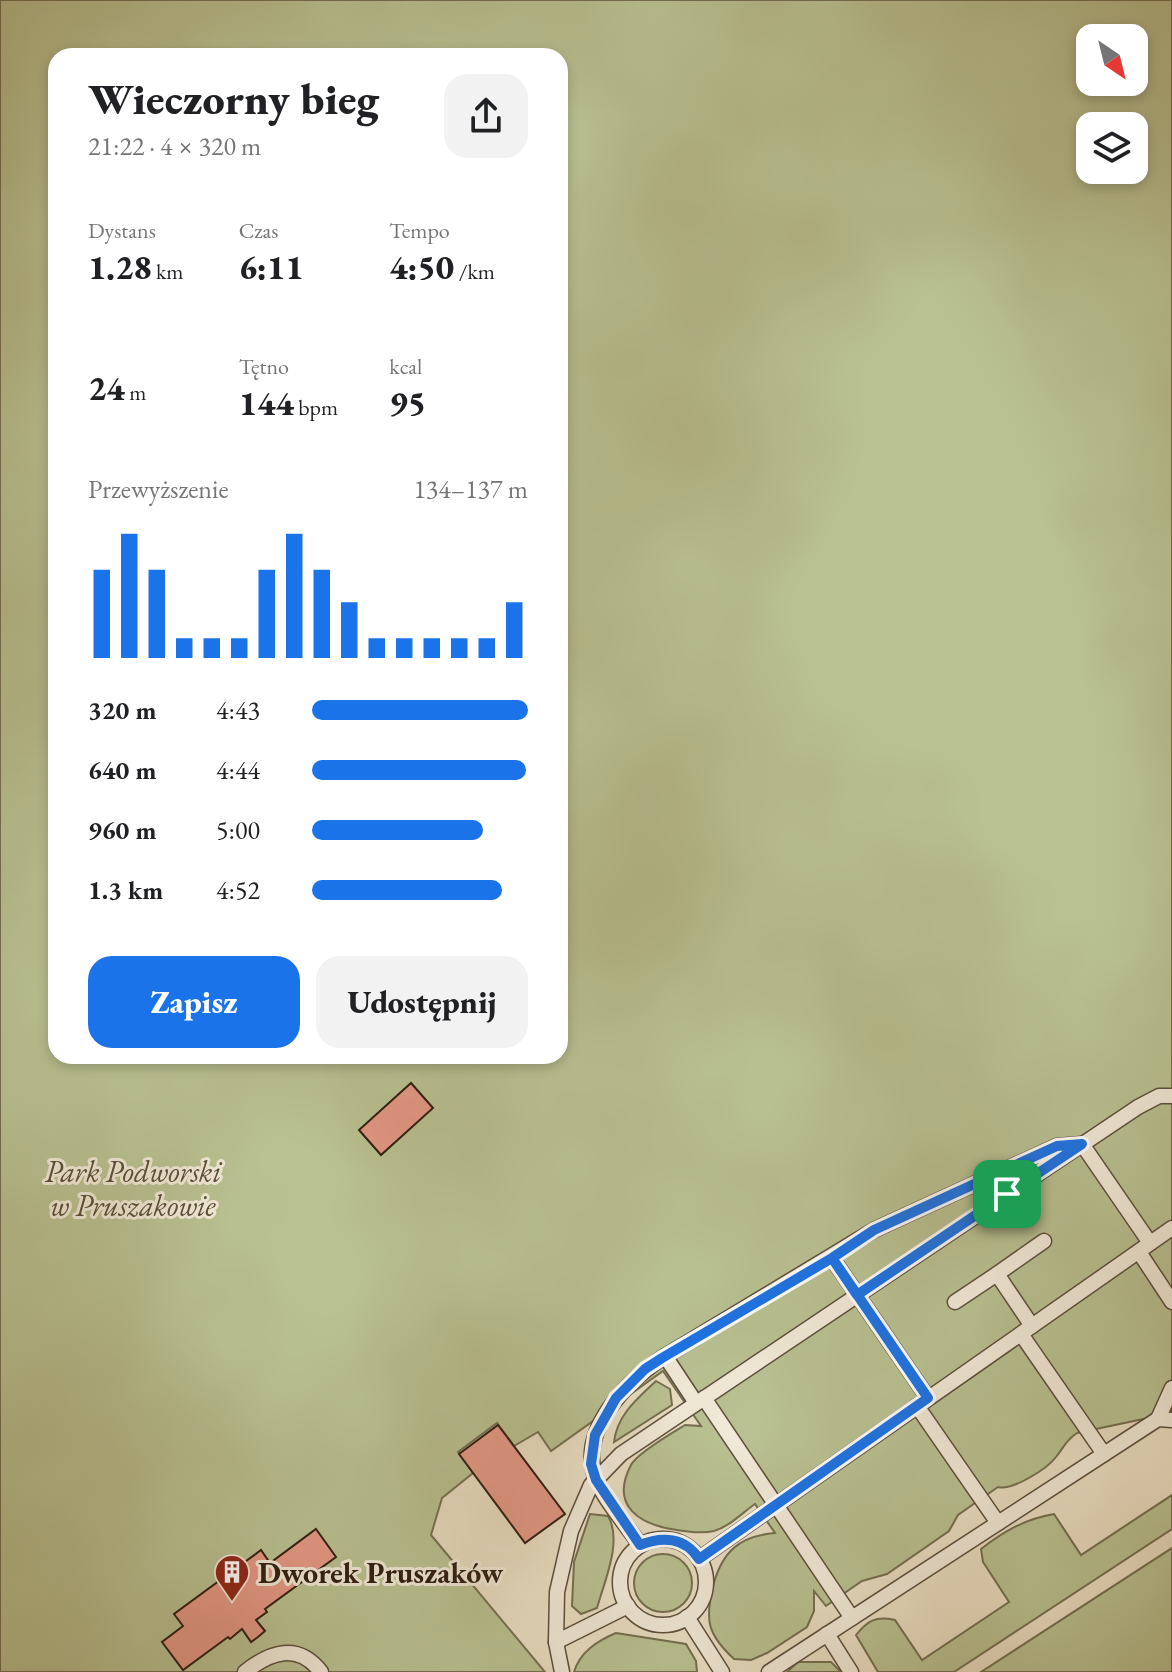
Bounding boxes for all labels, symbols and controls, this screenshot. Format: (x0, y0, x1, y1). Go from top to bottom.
north arrow (1076, 24, 1148, 96)
map controls (1076, 24, 1148, 184)
text: Wieczorny bieg (88, 70, 379, 127)
button: share (444, 74, 528, 158)
button: layers (1076, 112, 1148, 184)
text: 21:22 · 4 × 320 m (88, 129, 261, 163)
text: Dystans (88, 216, 156, 245)
text: Czas (239, 216, 278, 245)
text: Tempo (389, 216, 450, 245)
text: 1.28 (88, 245, 152, 289)
text: 6:11 (239, 245, 304, 289)
text: 4:50 (389, 245, 454, 289)
text: km (152, 257, 183, 286)
text: /km (454, 257, 495, 286)
text: Tętno (239, 352, 289, 381)
text: kcal (389, 352, 422, 381)
text: 24 (88, 366, 125, 410)
text: m (125, 378, 146, 407)
text: 144 (239, 381, 294, 425)
text: 95 (389, 381, 426, 425)
text: bpm (294, 393, 338, 422)
text: Przewyższenie (88, 472, 229, 506)
text: 134–137 m (413, 472, 528, 506)
text: 320 m (88, 693, 156, 727)
text: 4:43 (216, 693, 260, 727)
text: 640 m (88, 753, 156, 787)
text: 4:44 (216, 753, 260, 787)
text: 960 m (88, 813, 156, 847)
text: 5:00 (216, 813, 260, 847)
text: 1.3 km (88, 873, 163, 907)
text: 4:52 (216, 873, 260, 907)
button: Zapisz (88, 956, 300, 1048)
button: Udostępnij (316, 956, 528, 1048)
park label: Park Podworski w Pruszakowie (45, 1152, 222, 1225)
pin (973, 1160, 1041, 1228)
icon: arrive (985, 1172, 1029, 1216)
building icon: Dworek Pruszaków (213, 1553, 251, 1603)
place label: Dworek Pruszaków (258, 1553, 504, 1592)

